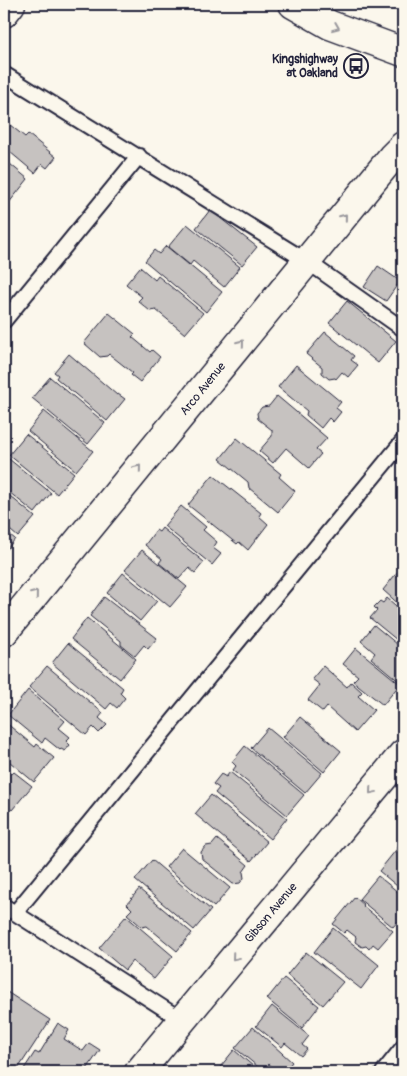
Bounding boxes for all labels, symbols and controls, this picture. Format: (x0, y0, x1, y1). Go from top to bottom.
one-way arrow (331, 21, 340, 31)
place label: Kingshighway at Oakland (272, 52, 339, 81)
bus stop icon: Kingshighway at Oakland (343, 53, 369, 79)
one-way arrow (338, 214, 346, 223)
one-way arrow (236, 340, 244, 349)
street label: Arco Avenue (177, 359, 229, 419)
one-way arrow (132, 465, 141, 474)
one-way arrow (29, 591, 37, 600)
one-way arrow (369, 786, 378, 795)
street label: Gibson Avenue (241, 880, 301, 946)
one-way arrow (232, 951, 240, 960)

